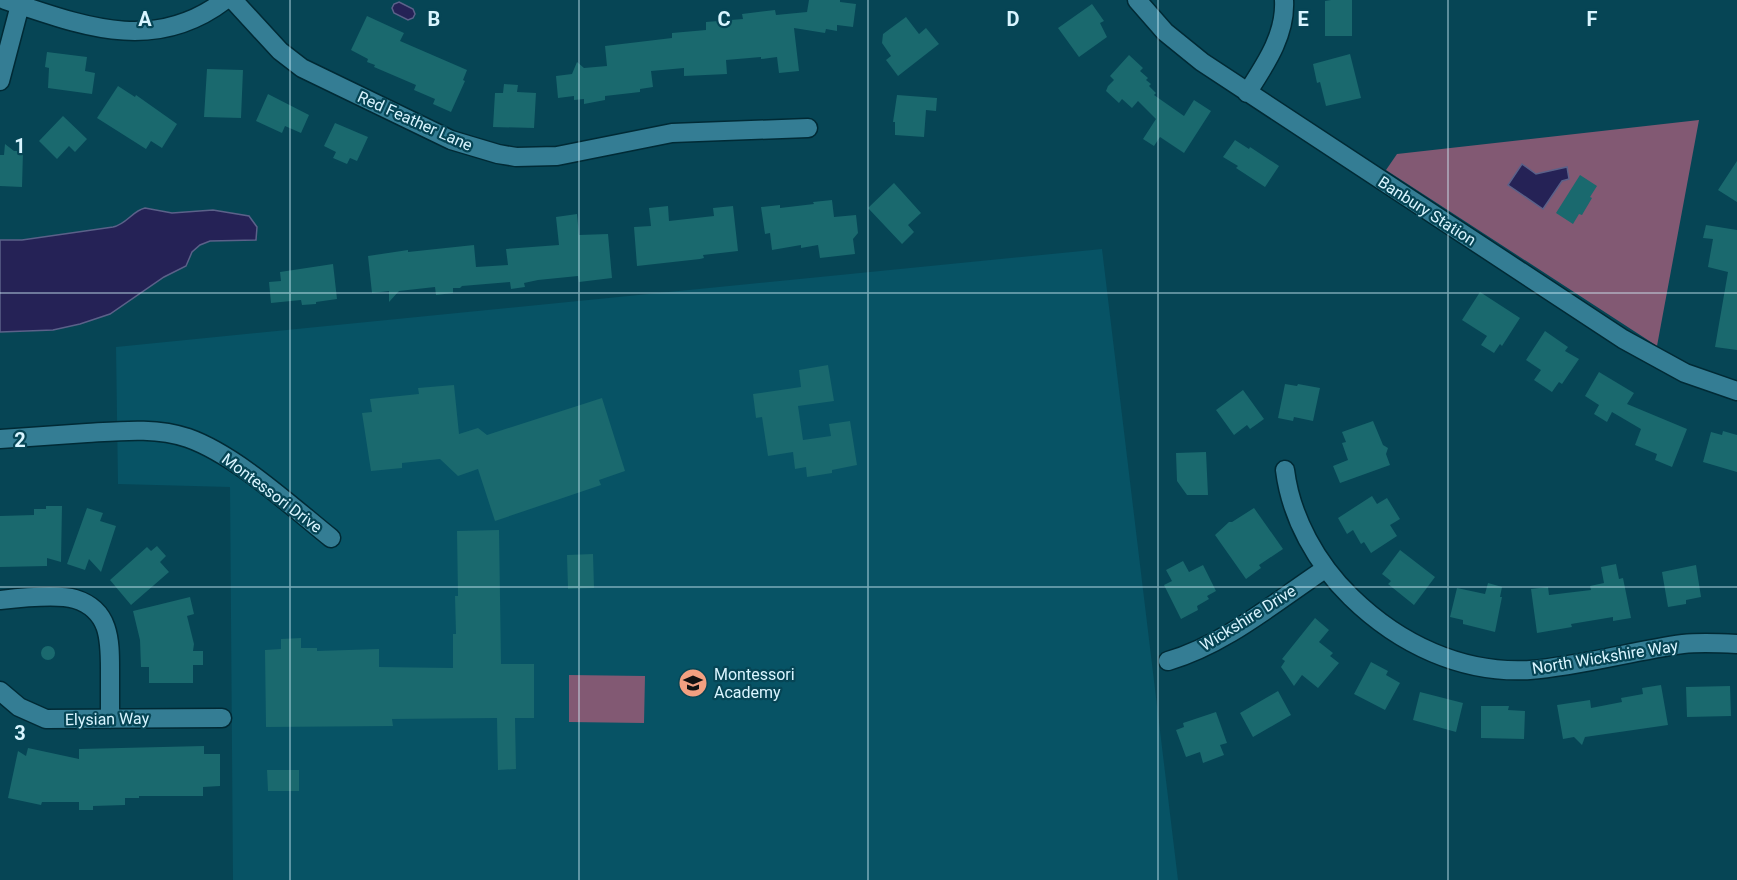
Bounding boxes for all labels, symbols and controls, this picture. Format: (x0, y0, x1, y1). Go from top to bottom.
text: A (138, 7, 152, 31)
text: B (428, 7, 440, 31)
text: C (717, 7, 731, 31)
text: D (1007, 7, 1020, 31)
text: E (1297, 7, 1309, 31)
text: F (1587, 7, 1598, 31)
street label: Red Feather Lane (355, 87, 475, 155)
text: 1 (14, 134, 26, 158)
street label: Banbury Station (1374, 172, 1480, 250)
text: 2 (14, 428, 26, 452)
street label: Montessori Drive (218, 449, 326, 537)
street label: Wickshire Drive (1197, 581, 1299, 655)
street label: North Wickshire Way (1531, 636, 1680, 678)
place label: Montessori Academy (714, 665, 795, 702)
school or university icon: Montessori Academy (677, 667, 709, 699)
street label: Elysian Way (65, 709, 150, 729)
text: 3 (14, 721, 26, 745)

